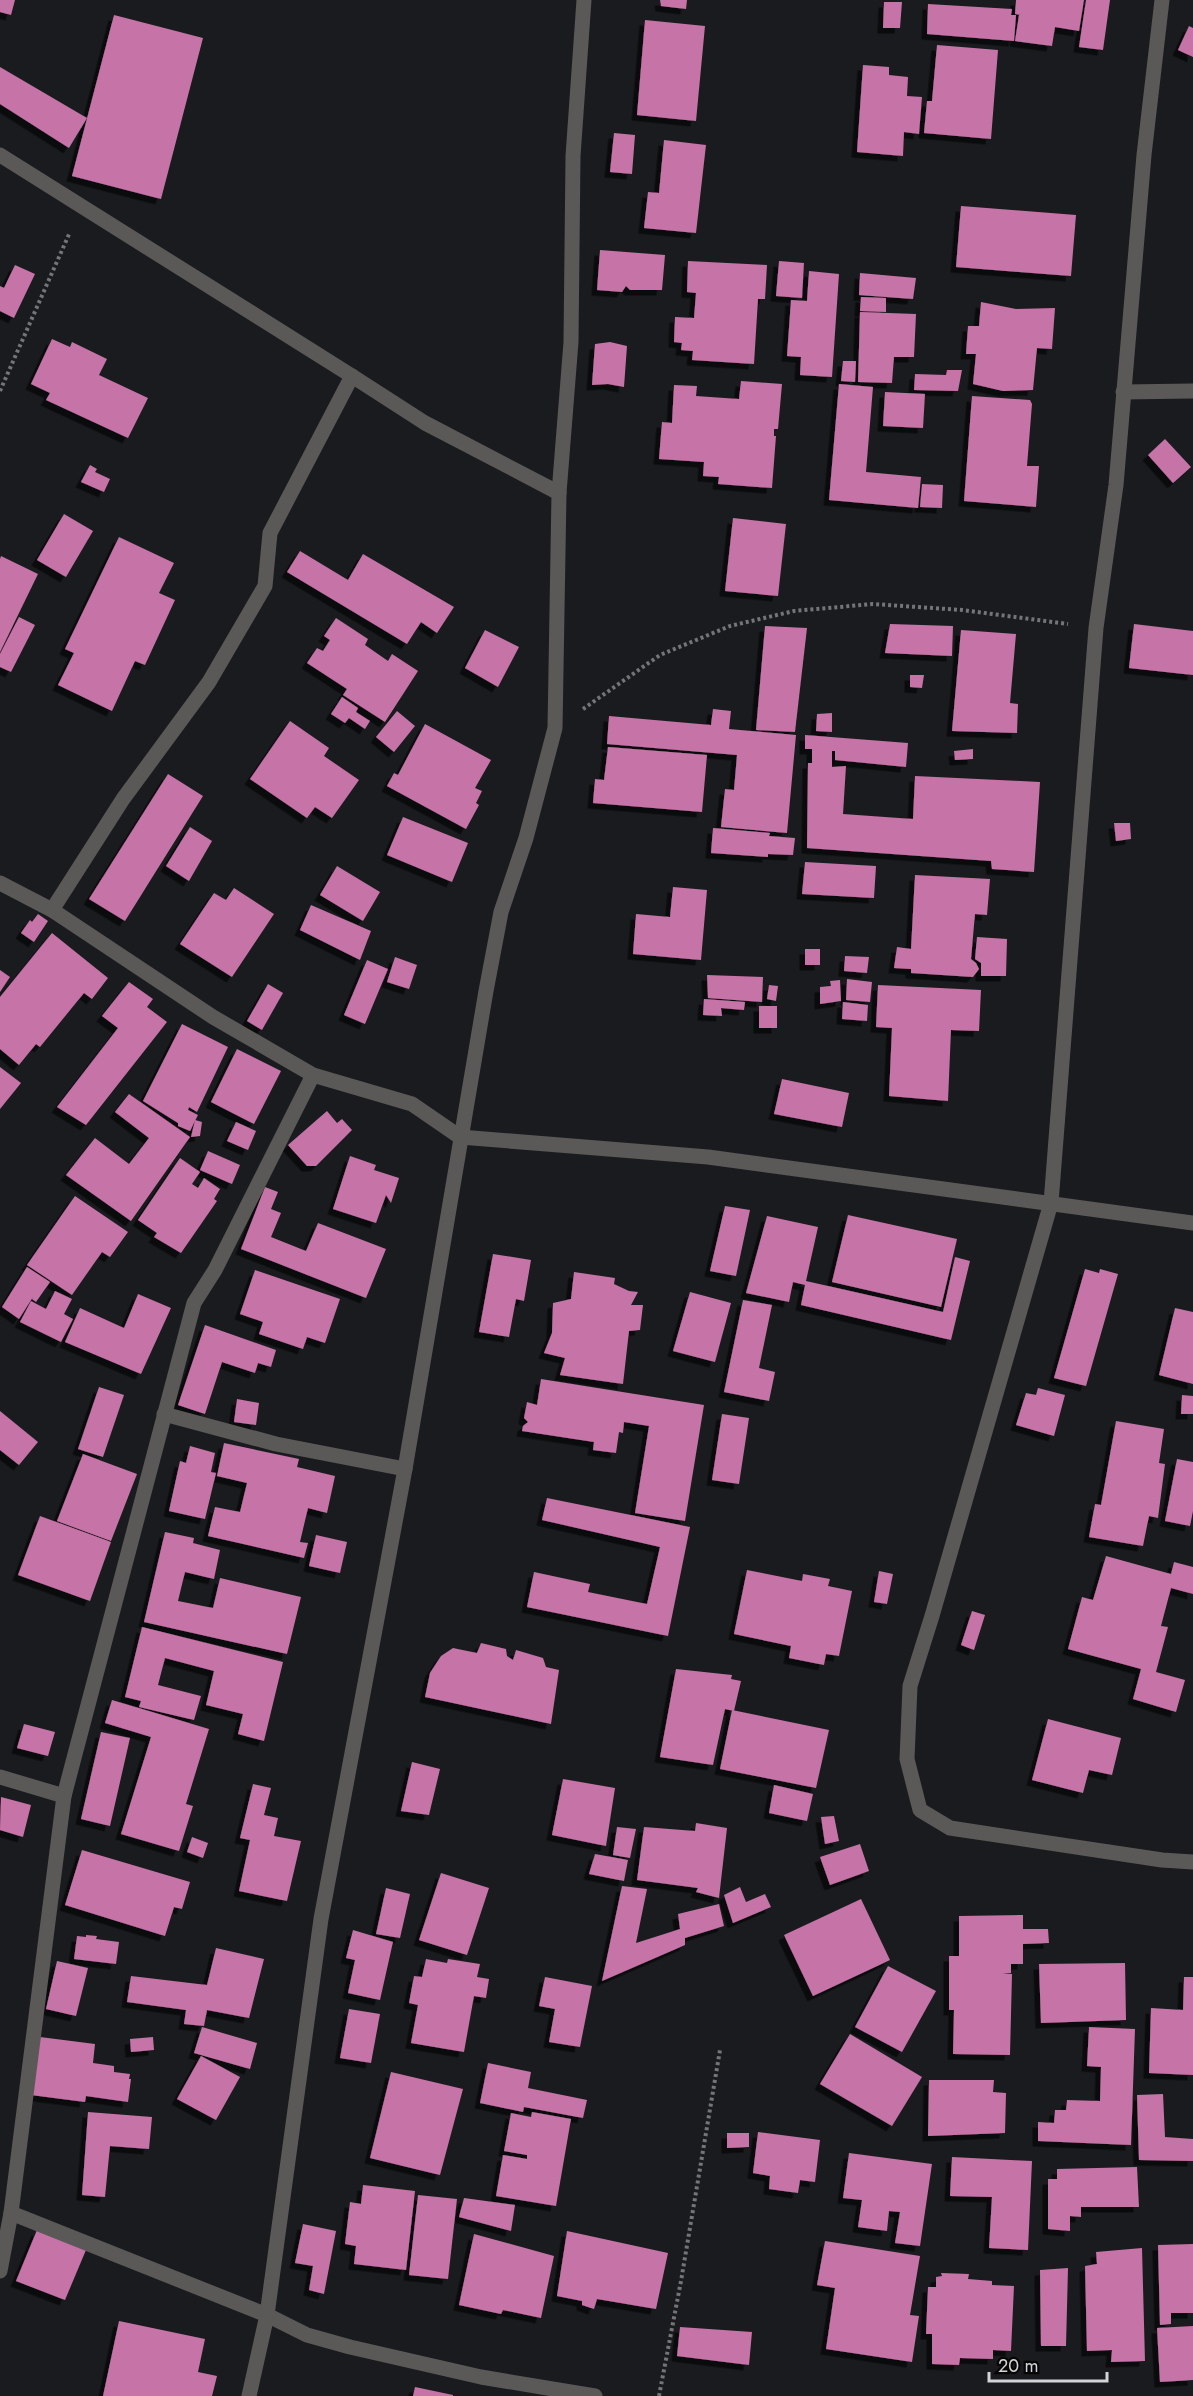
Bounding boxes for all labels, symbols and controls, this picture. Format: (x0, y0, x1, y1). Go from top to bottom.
scale bar (989, 2345, 1108, 2383)
text: 20 m (998, 2353, 1038, 2379)

